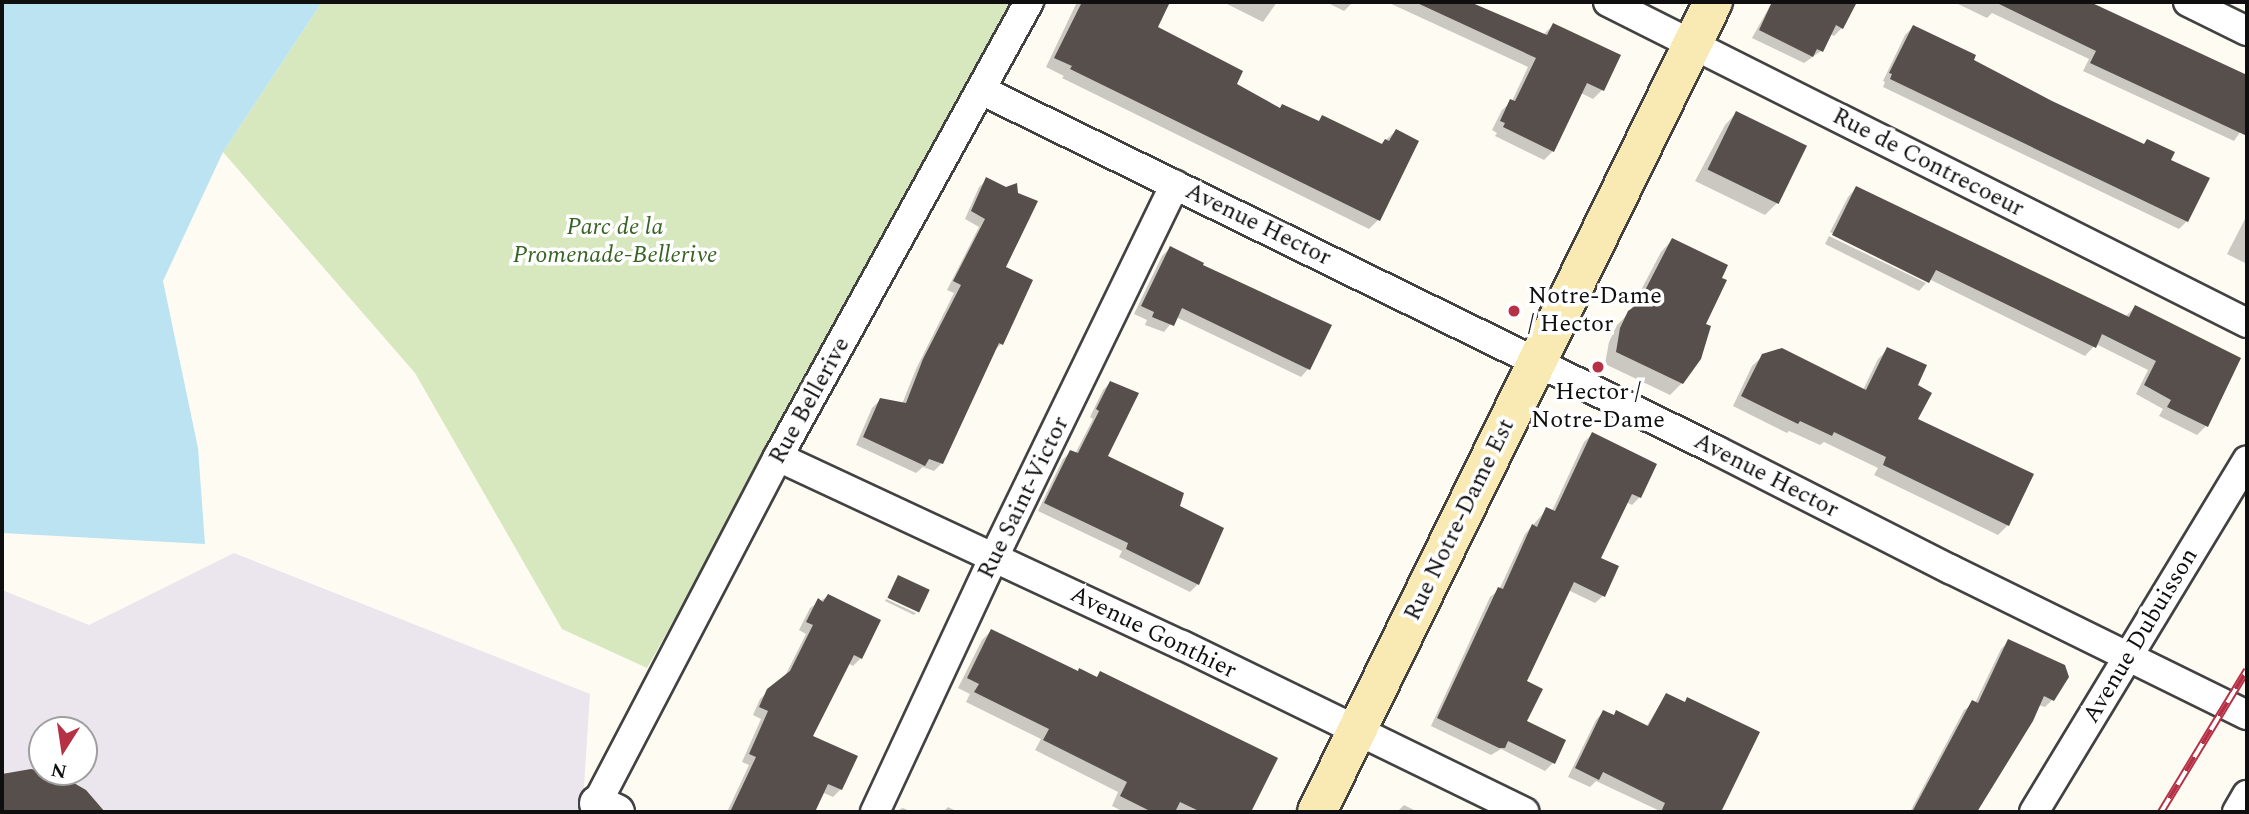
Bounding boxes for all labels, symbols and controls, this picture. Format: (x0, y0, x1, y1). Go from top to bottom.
street label: Rue de Contrecoeur (1827, 102, 2029, 224)
street label: Avenue Hector (1180, 177, 1336, 273)
park label: Parc de la Promenade-Bellerive (513, 214, 717, 270)
place label: Notre-Dame / Hector (1528, 283, 1662, 339)
marker: Notre-Dame / Hector (1506, 303, 1522, 319)
street label: Rue Bellerive (763, 333, 857, 469)
marker: Hector / Notre-Dame (1590, 359, 1606, 375)
place label: Hector / Notre-Dame (1531, 379, 1665, 435)
street label: Rue Saint-Victor (972, 412, 1076, 584)
street label: Rue Notre-Dame Est (1399, 414, 1521, 626)
street label: Avenue Hector (1689, 427, 1843, 525)
street label: Avenue Dubuisson (2077, 543, 2205, 729)
street label: Avenue Gonthier (1065, 580, 1241, 686)
north arrow (28, 716, 98, 786)
text: N (48, 754, 70, 786)

